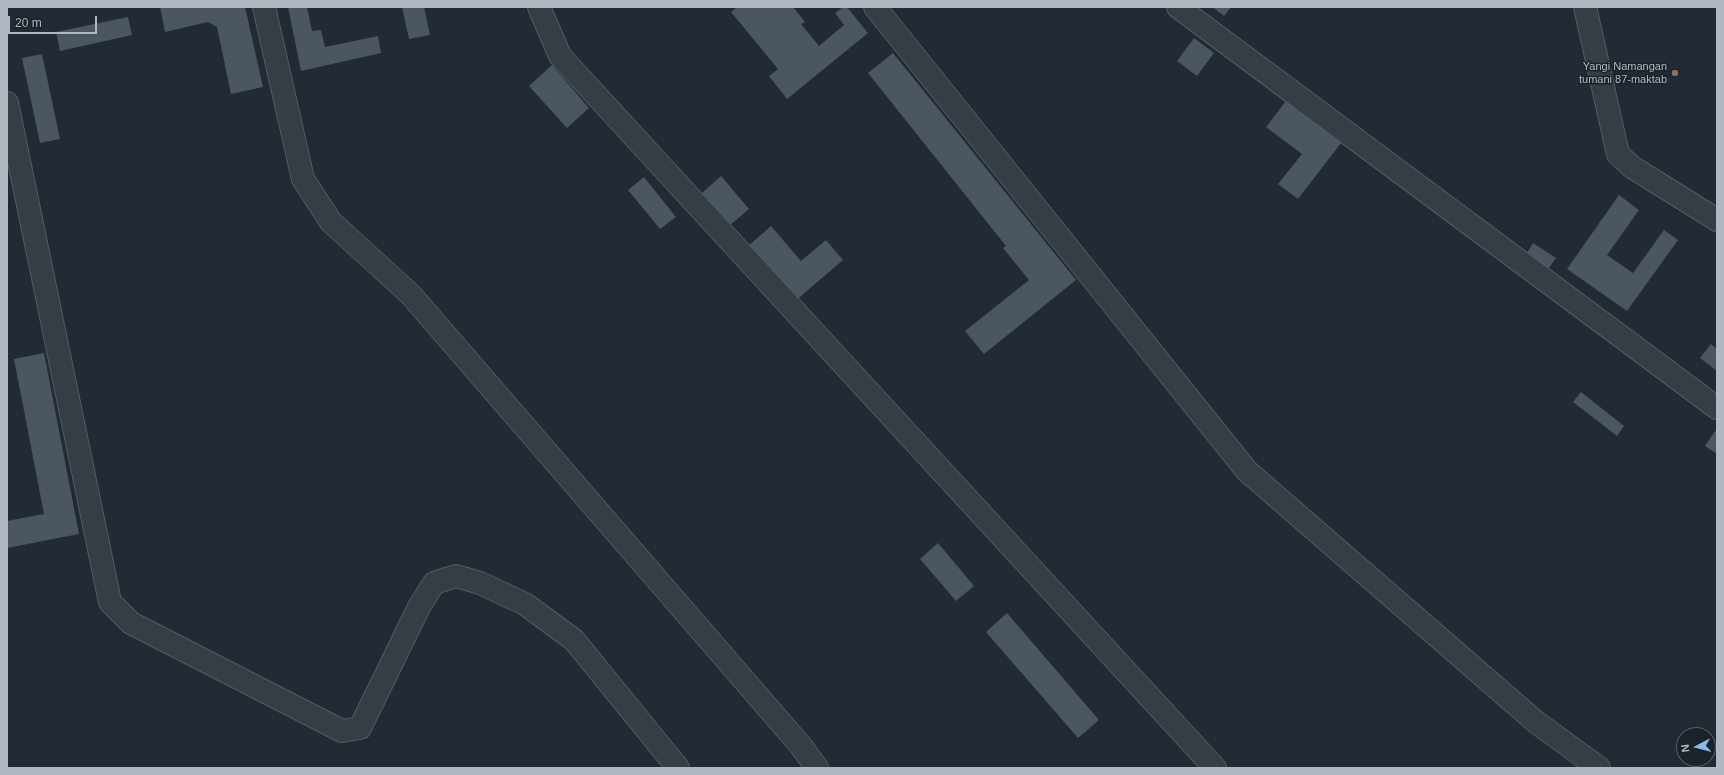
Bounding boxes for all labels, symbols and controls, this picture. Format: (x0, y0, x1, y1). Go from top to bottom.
scale bar (10, 8, 99, 34)
text: 20 m (15, 16, 42, 30)
place label: Yangi Namangan tumani 87-maktab (1579, 60, 1667, 86)
marker: Yangi Namangan tumani 87-maktab (1670, 68, 1680, 78)
north arrow (1676, 727, 1716, 767)
text: N (1679, 744, 1692, 753)

